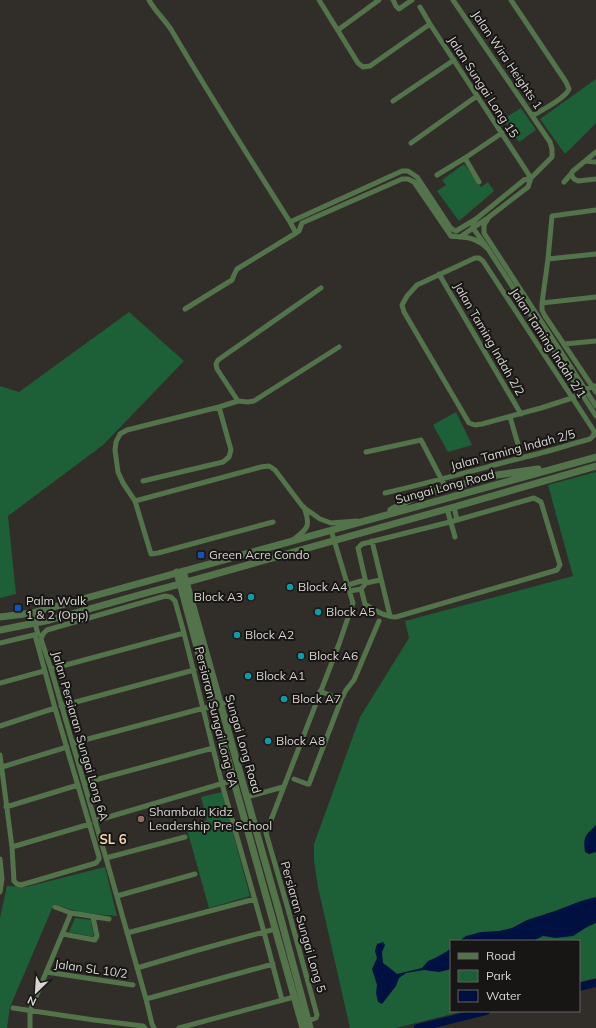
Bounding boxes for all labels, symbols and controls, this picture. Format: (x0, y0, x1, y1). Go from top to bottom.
street label: Jalan Wira Heights 1 (469, 8, 546, 112)
street label: Jalan Sungai Long 15 (445, 33, 522, 140)
street label: Jalan Taming Indah 2/2 (451, 279, 528, 398)
street label: Jalan Taming Indah 2/1 (507, 285, 590, 401)
street label: Jalan Taming Indah 2/5 (449, 426, 577, 473)
street label: Sungai Long Road (394, 466, 496, 507)
place label: Green Acre Condo (209, 547, 310, 562)
marker: Green Acre Condo (196, 550, 206, 560)
place label: Block A4 (298, 579, 347, 594)
marker: Block A4 (285, 582, 295, 592)
place label: Block A3 (194, 589, 243, 604)
marker: Block A3 (246, 592, 256, 602)
place label: Palm Walk 1 & 2 (Opp) (26, 593, 89, 622)
marker: Palm Walk 1 & 2 (Opp) (13, 603, 23, 613)
place label: Block A5 (326, 604, 375, 619)
marker: Block A5 (313, 607, 323, 617)
place label: Block A2 (245, 627, 294, 642)
marker: Block A2 (232, 630, 242, 640)
street label: Persiaran Sungai Long 6A (192, 645, 241, 789)
place label: Block A6 (309, 648, 358, 663)
street label: Jalan Persiaran Sungai Long 6A (49, 649, 112, 823)
marker: Block A6 (296, 651, 306, 661)
place label: Block A1 (256, 668, 305, 683)
marker: Block A1 (243, 671, 253, 681)
place label: Block A7 (292, 691, 341, 706)
street label: Sungai Long Road (222, 693, 265, 795)
marker: Block A7 (279, 694, 289, 704)
place label: Block A8 (276, 733, 325, 748)
marker: Block A8 (263, 736, 273, 746)
place label: Shambala Kidz Leadership Pre School (149, 804, 272, 833)
marker: Shambala Kidz Leadership Pre School (136, 814, 146, 824)
district label: SL 6 (99, 831, 127, 847)
street label: Persiaran Sungai Long 5 (278, 860, 329, 994)
legend (450, 940, 580, 1012)
text: Road (486, 948, 515, 963)
street label: Jalan SL 10/2 (54, 956, 129, 981)
text: Park (486, 968, 512, 983)
north arrow (16, 972, 56, 1012)
text: Water (486, 988, 522, 1003)
text: N (25, 993, 38, 1009)

